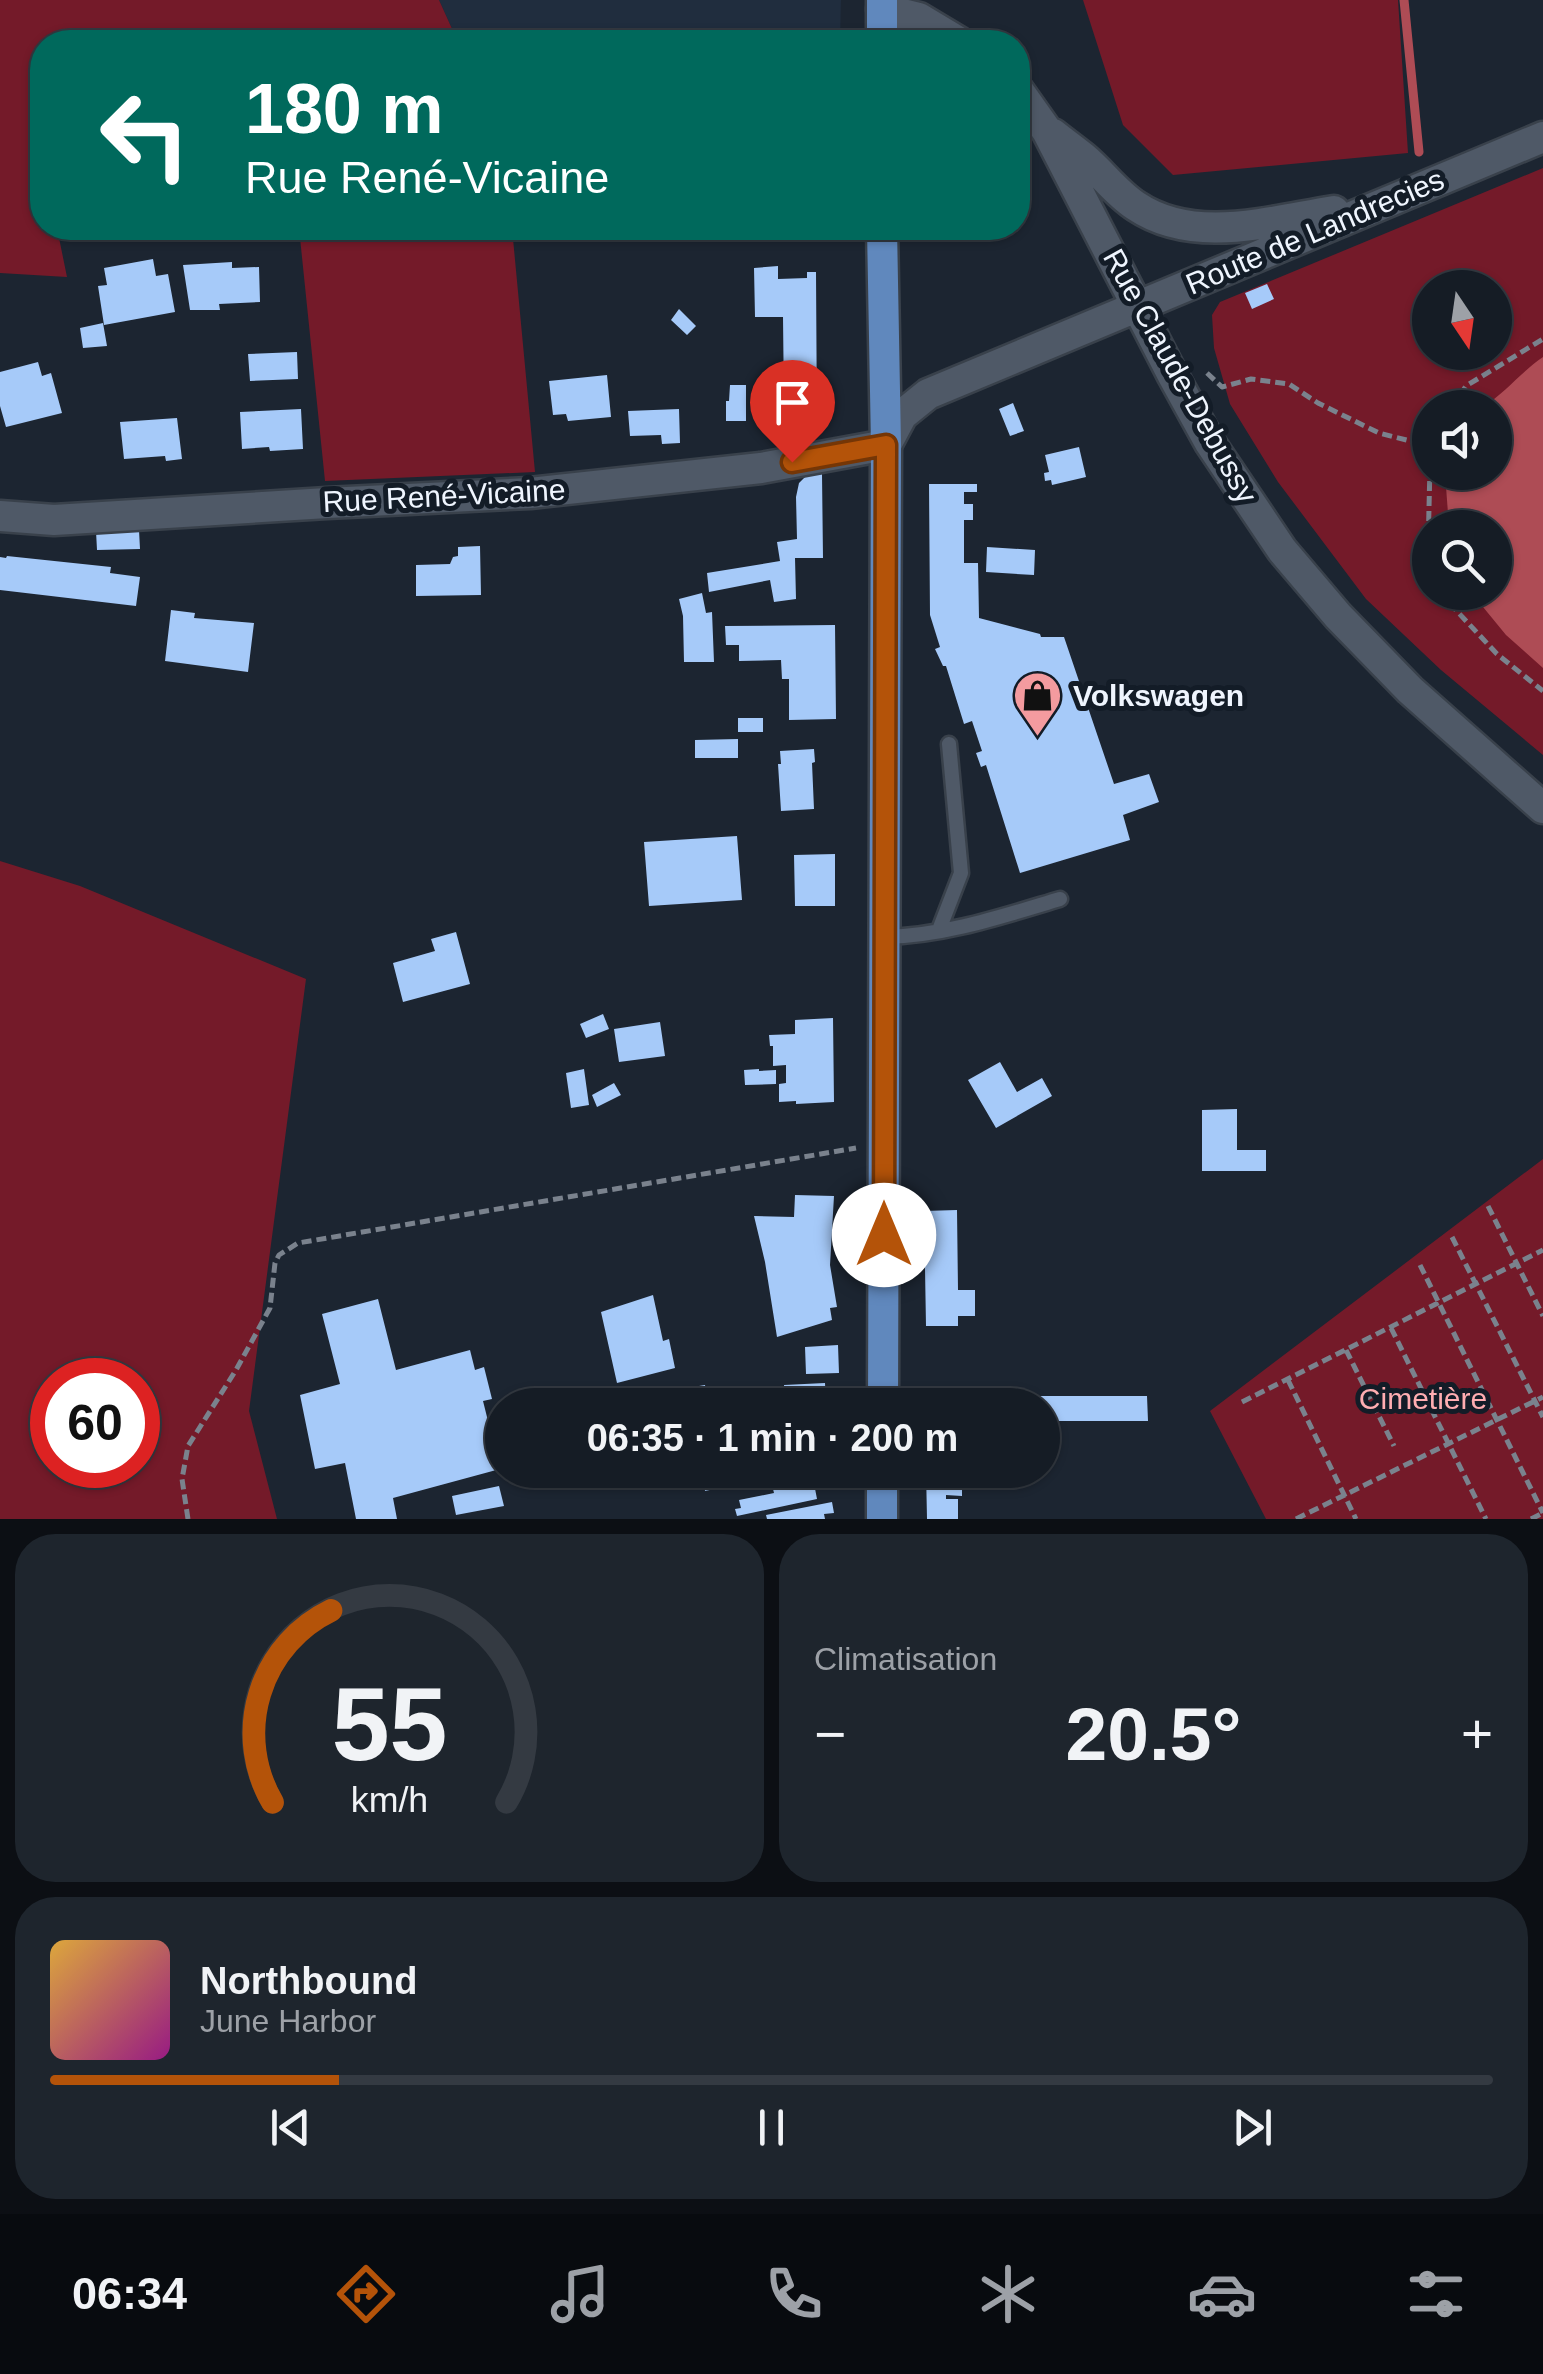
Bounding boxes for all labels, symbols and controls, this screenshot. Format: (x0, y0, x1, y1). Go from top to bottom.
icon: left (80, 70, 210, 200)
text: 180 m (245, 70, 443, 148)
text: Rue René-Vicaine (245, 152, 609, 203)
street label: Route de Landrecies (1181, 162, 1449, 301)
street label: Rue Claude-Debussy (1097, 243, 1264, 508)
north arrow (1412, 270, 1512, 370)
map controls (1412, 270, 1512, 610)
pin (750, 360, 835, 463)
icon: arrive (765, 375, 820, 430)
button: sound (1412, 390, 1512, 490)
street label: Rue René-Vicaine (322, 473, 566, 518)
button: search (1412, 510, 1512, 610)
shop icon: Volkswagen (1012, 670, 1064, 738)
place label: Volkswagen (1073, 679, 1244, 712)
position arrow (832, 1183, 936, 1287)
speed limit sign: 60 (30, 1358, 160, 1488)
park label: Cimetière (1359, 1382, 1487, 1415)
text: 06:35 · 1 min · 200 m (587, 1417, 958, 1459)
text: Climatisation (814, 1641, 997, 1677)
text: 55 (332, 1666, 447, 1782)
text: 20.5° (1066, 1692, 1241, 1776)
text: − (814, 1703, 846, 1765)
text: + (1461, 1703, 1493, 1765)
text: km/h (351, 1780, 428, 1820)
text: Northbound (200, 1960, 417, 2002)
text: June Harbor (200, 2003, 376, 2039)
icon: previous (263, 2100, 318, 2155)
icon: pause (744, 2100, 799, 2155)
icon: next (1225, 2100, 1280, 2155)
icon: directions (331, 2259, 401, 2329)
icon: music (545, 2259, 615, 2329)
icon: phone (759, 2259, 829, 2329)
icon: climate (973, 2259, 1043, 2329)
icon: car (1187, 2259, 1257, 2329)
icon: filters (1401, 2259, 1471, 2329)
text: 06:34 (72, 2268, 187, 2319)

